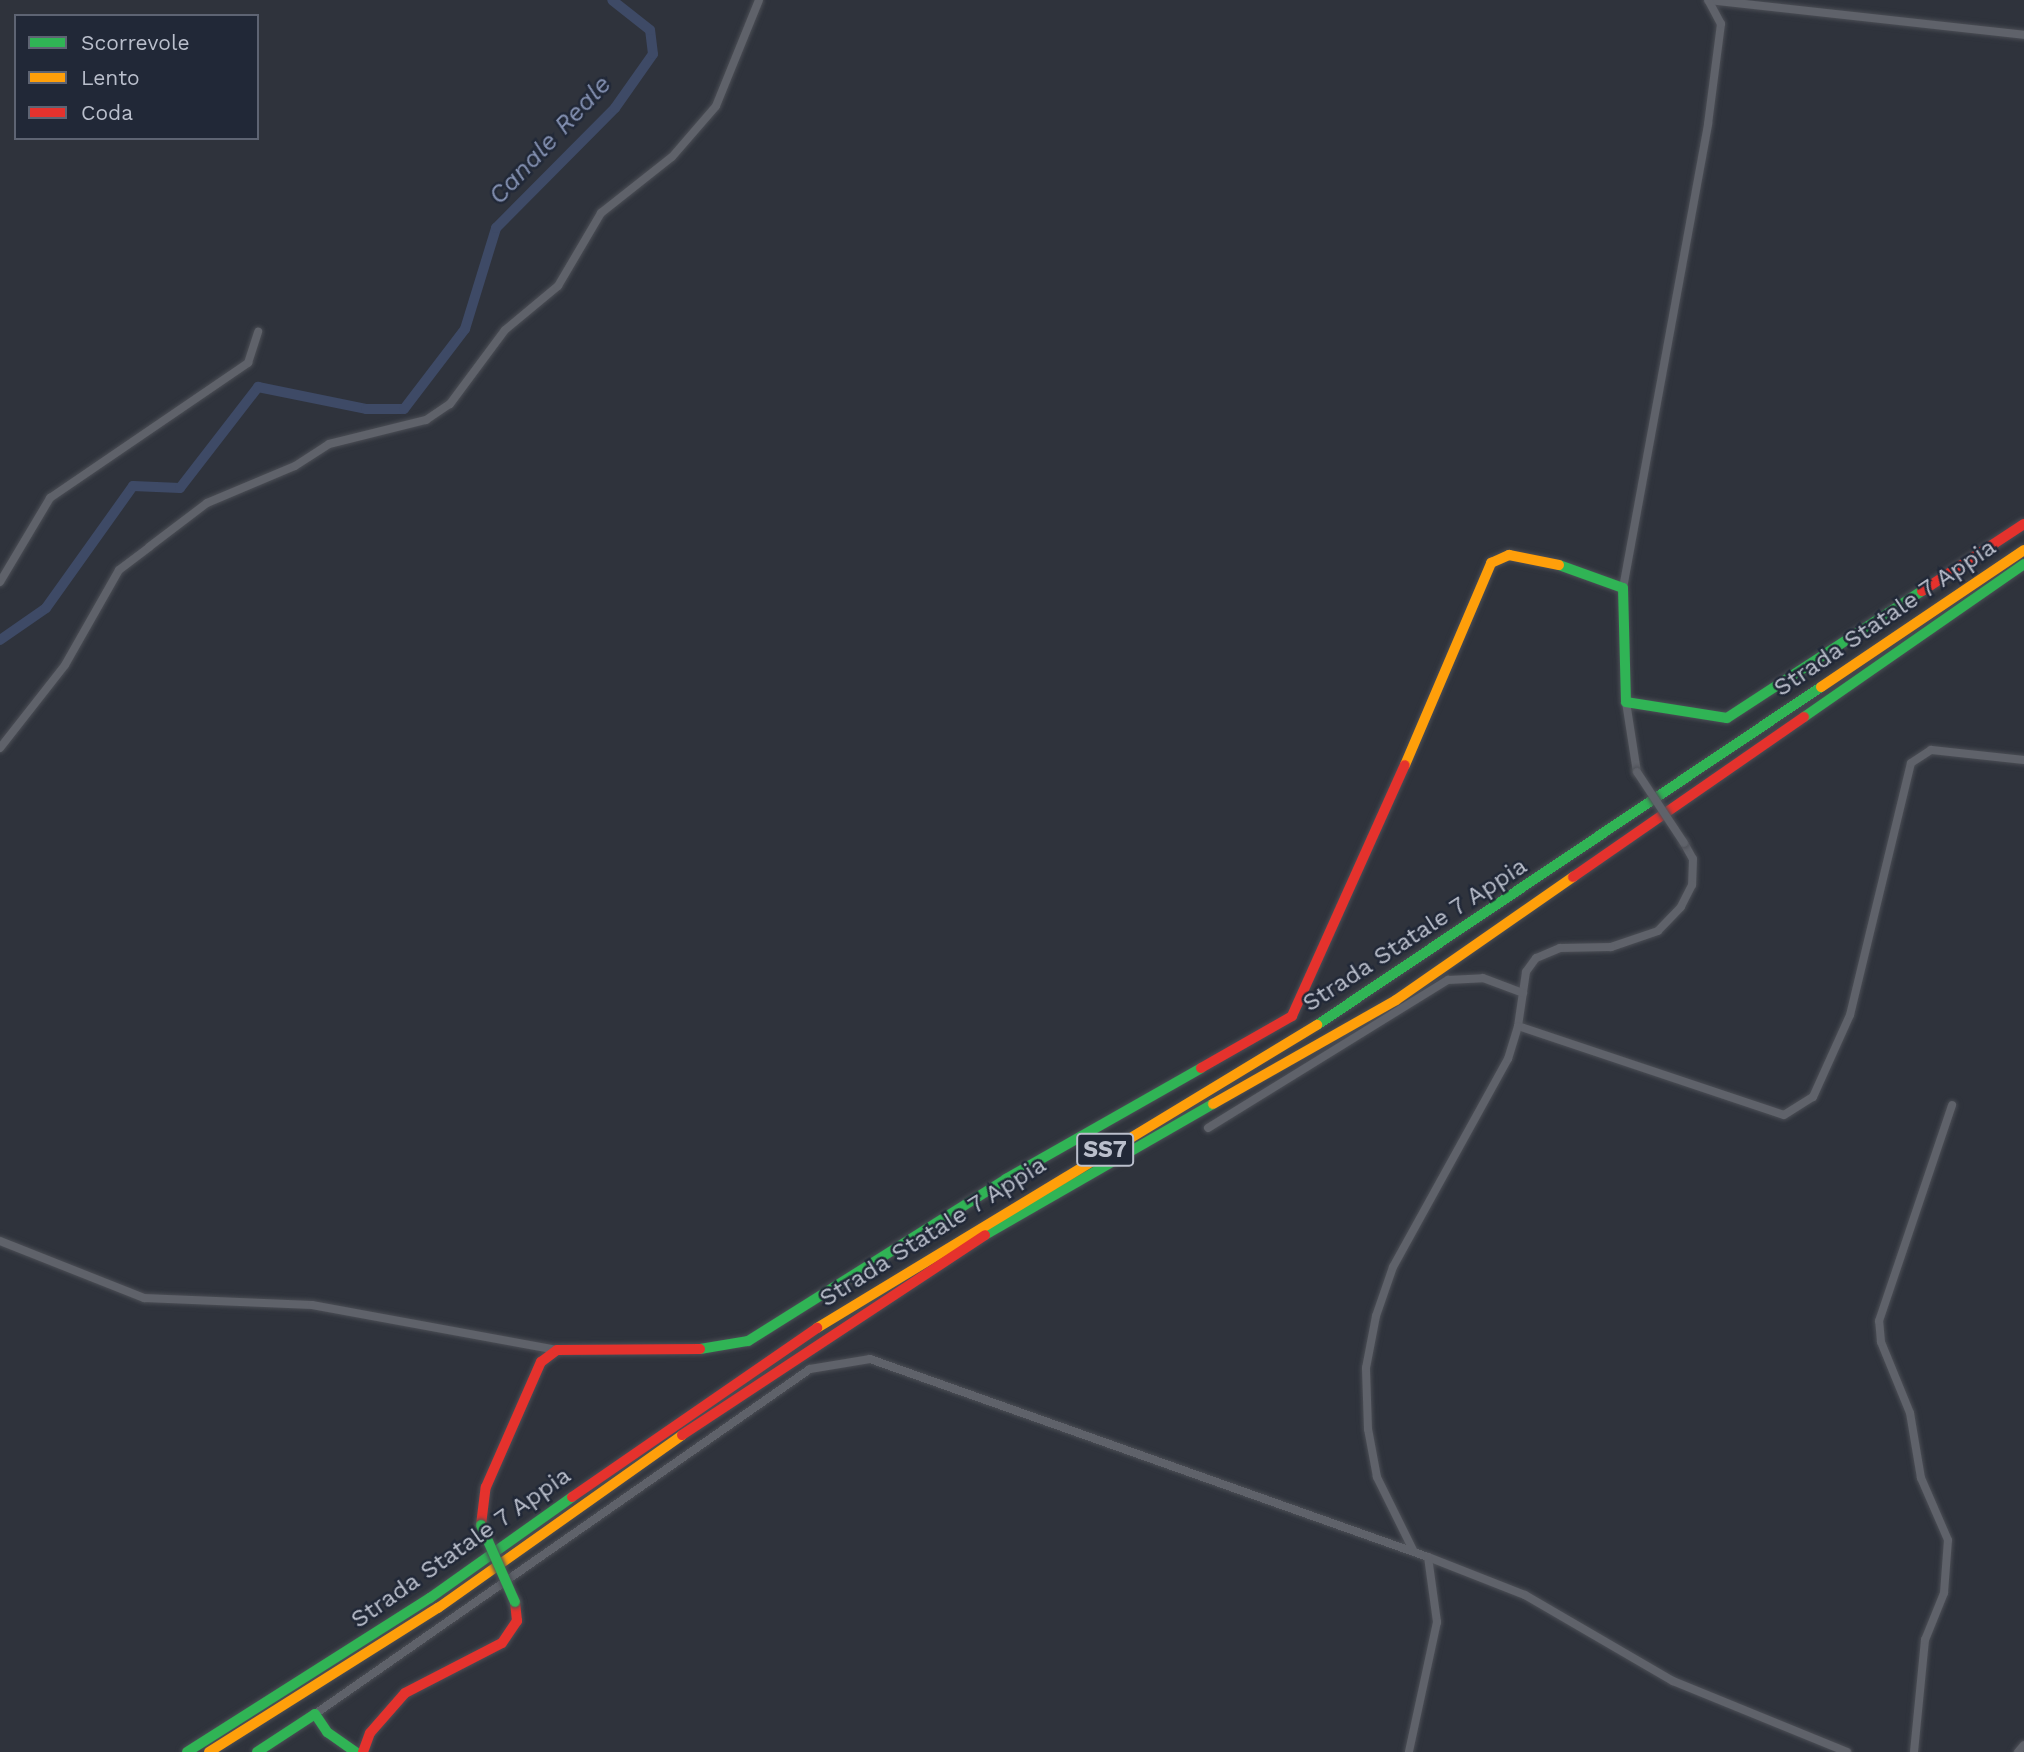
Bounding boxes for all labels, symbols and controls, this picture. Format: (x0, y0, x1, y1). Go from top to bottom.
legend (14, 14, 259, 140)
text: Scorrevole (81, 30, 190, 55)
text: Lento (81, 65, 140, 90)
water label: Canale Reale (482, 69, 618, 211)
text: Coda (81, 100, 133, 125)
street label: Strada Statale 7 Appia (1767, 532, 2003, 704)
street label: Strada Statale 7 Appia (1296, 851, 1534, 1019)
road number: SS7 (1075, 1130, 1135, 1170)
street label: Strada Statale 7 Appia (813, 1150, 1053, 1314)
street label: Strada Statale 7 Appia (344, 1460, 578, 1636)

